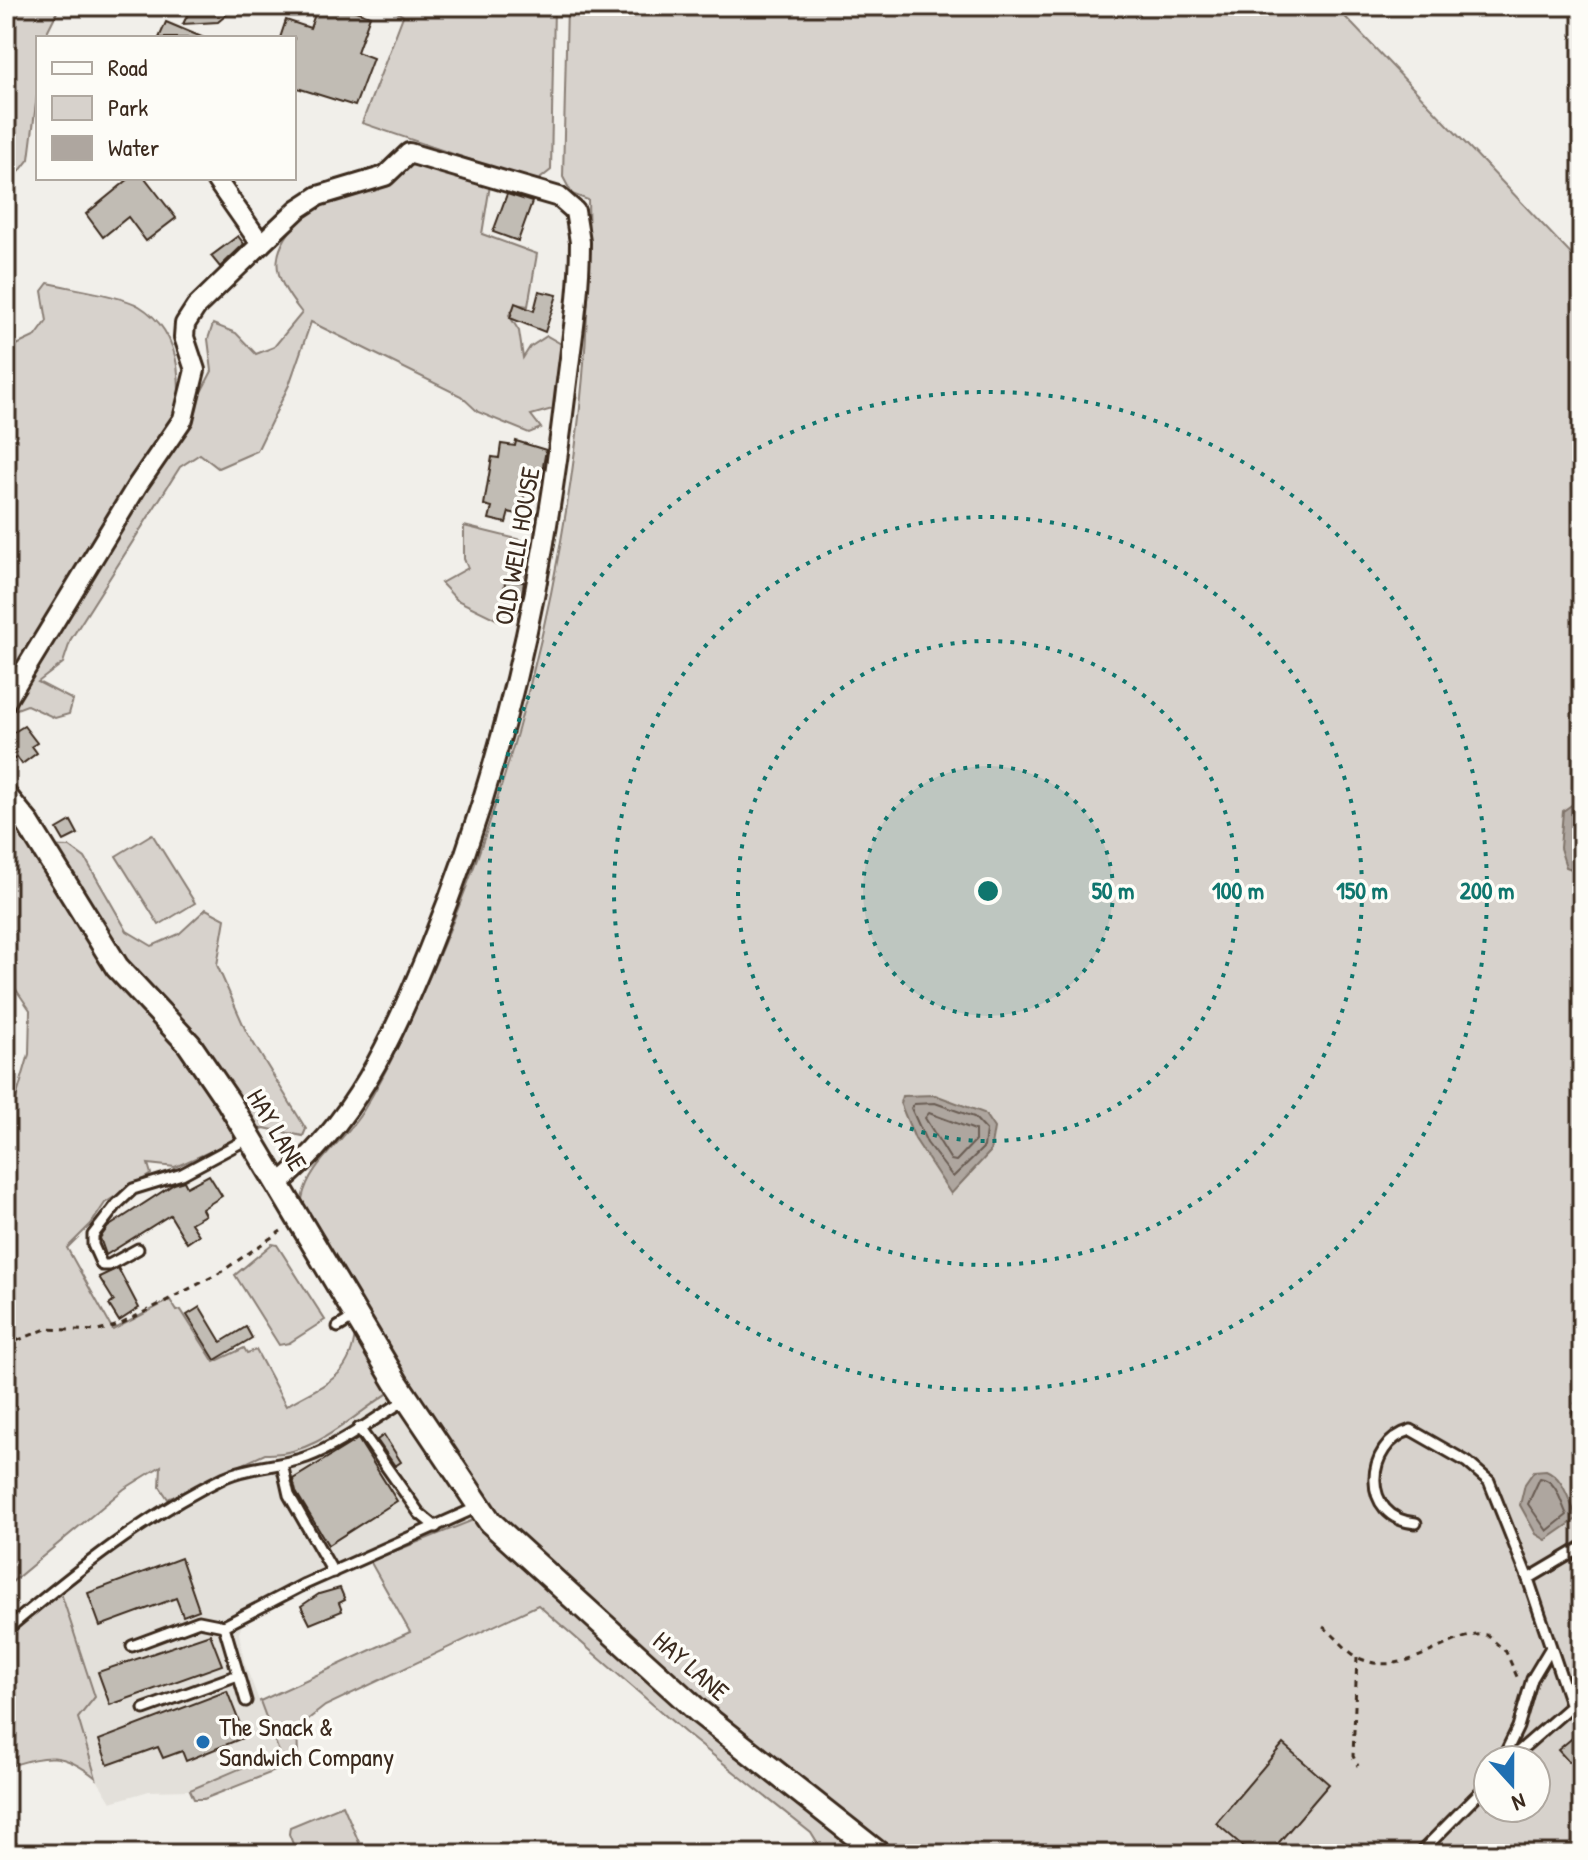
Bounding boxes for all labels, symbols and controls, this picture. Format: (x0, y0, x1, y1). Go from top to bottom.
legend (36, 36, 296, 180)
text: Road (108, 51, 147, 83)
text: Park (108, 91, 148, 123)
text: Water (108, 131, 159, 163)
street label: OLD WELL HOUSE (485, 464, 548, 628)
text: 50 m (1092, 874, 1134, 906)
text: 100 m (1212, 874, 1264, 906)
text: 150 m (1336, 874, 1388, 906)
text: 200 m (1460, 874, 1514, 906)
centre of rings (974, 877, 1002, 905)
street label: HAY LANE (239, 1082, 316, 1178)
street label: HAY LANE (646, 1623, 737, 1709)
place label: The Snack & Sandwich Company (219, 1709, 394, 1774)
marker: The Snack & Sandwich Company (194, 1733, 212, 1751)
north arrow (1472, 1744, 1552, 1824)
text: N (1508, 1787, 1530, 1819)

